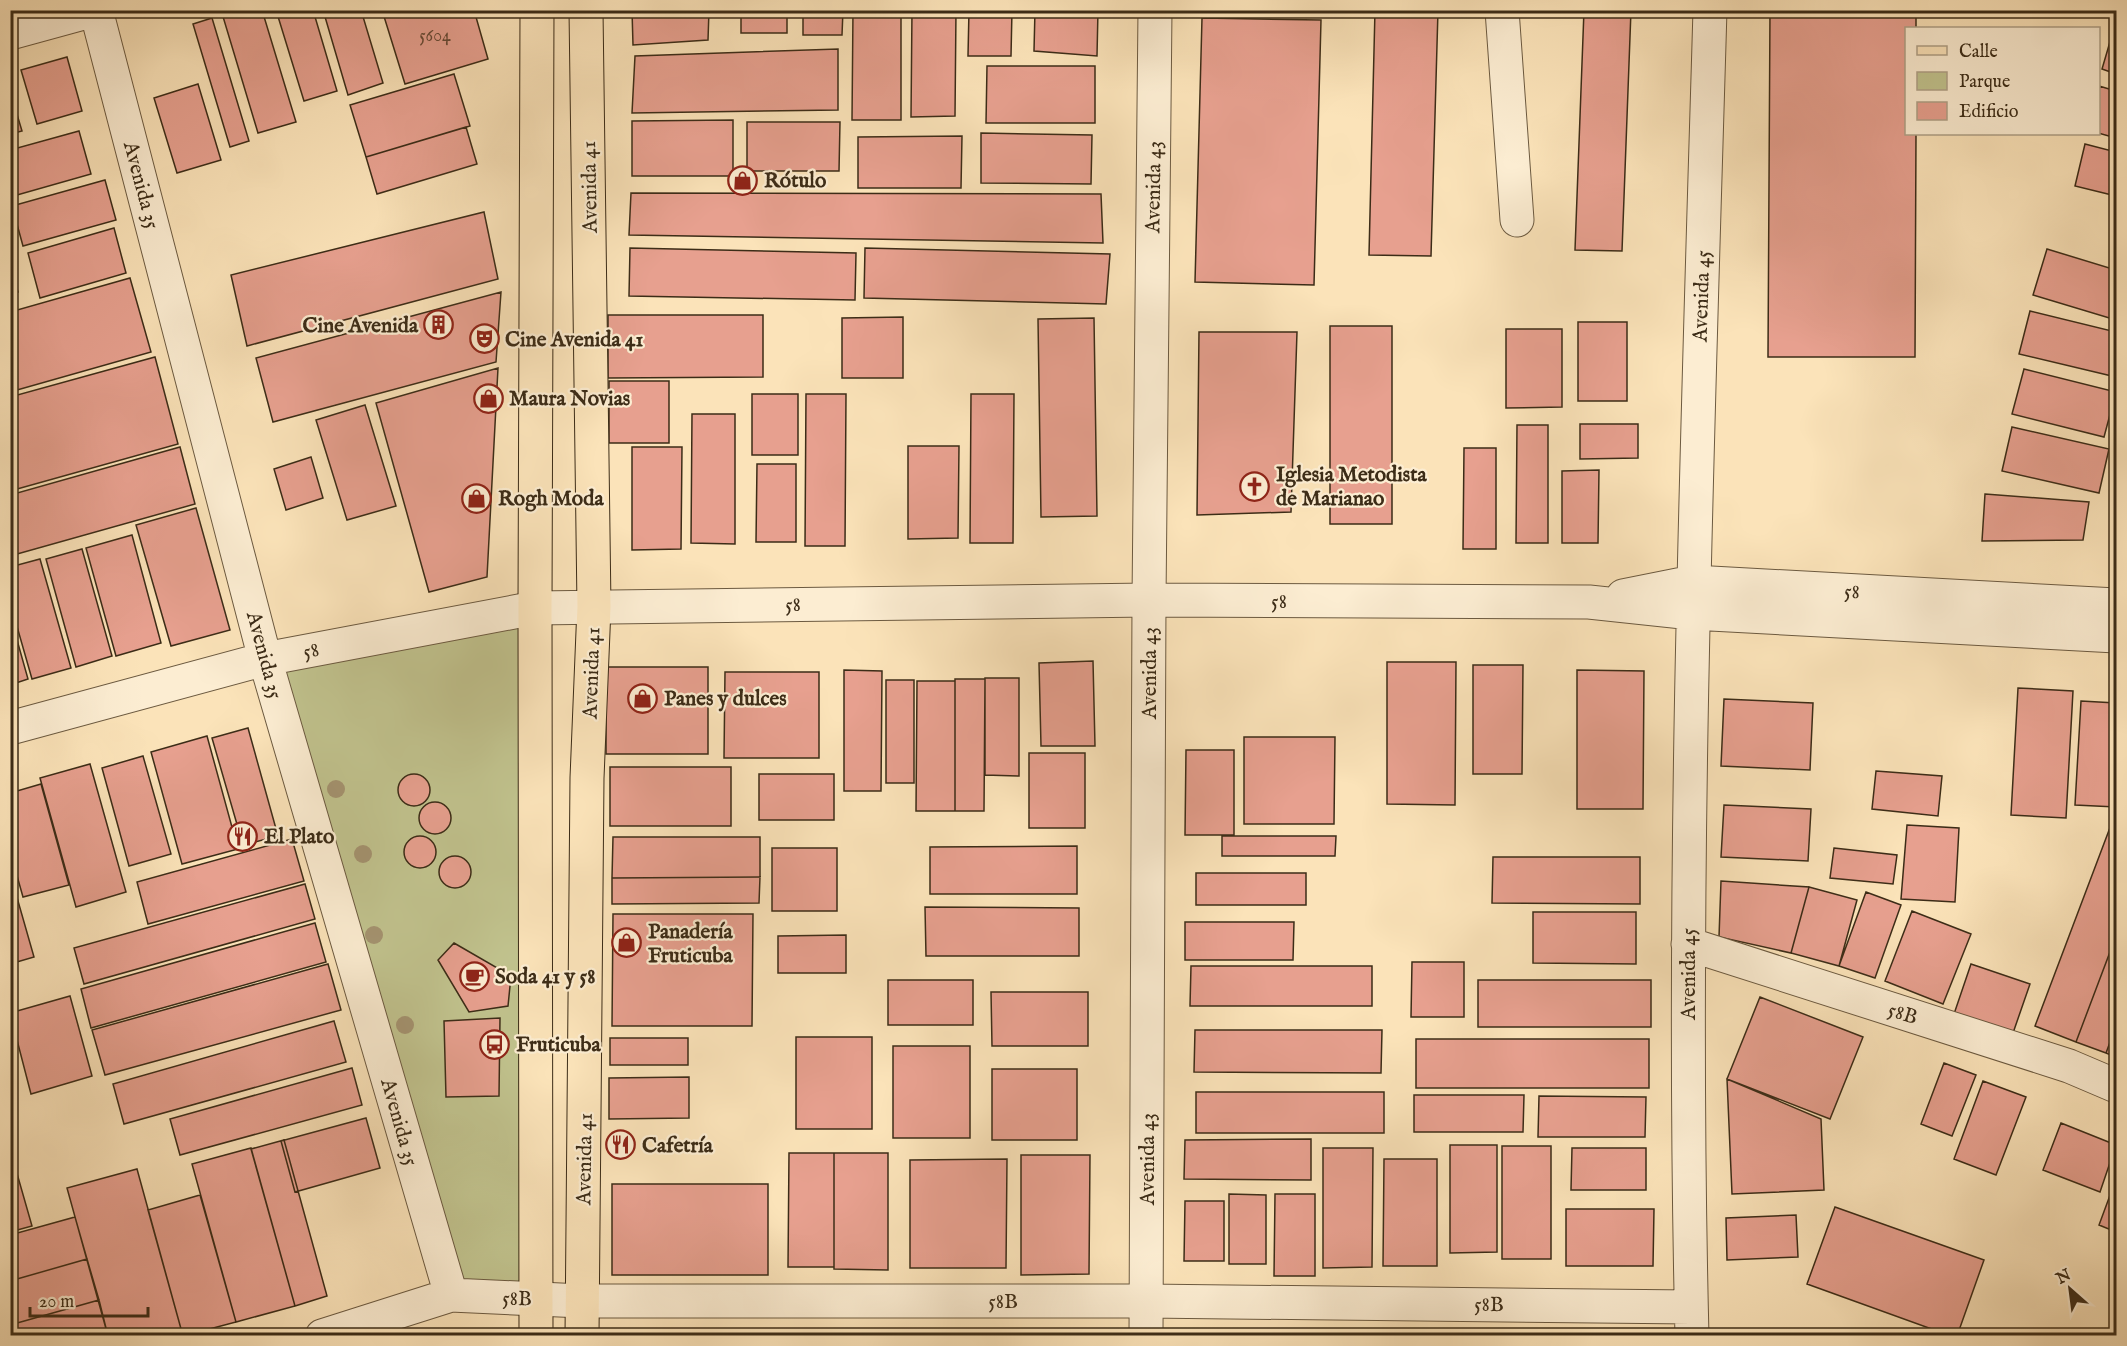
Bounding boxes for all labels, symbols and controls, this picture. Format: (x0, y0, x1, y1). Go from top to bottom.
house number: 5604 (419, 25, 451, 48)
legend (1905, 27, 2100, 135)
text: Calle (1959, 41, 1998, 64)
text: Parque (1959, 71, 2010, 94)
text: Edificio (1959, 101, 2019, 124)
street label: Avenida 35 (116, 138, 165, 233)
street label: Avenida 41 (576, 141, 605, 234)
street label: Avenida 43 (1140, 141, 1169, 234)
shop icon: Rótulo (727, 164, 759, 196)
place label: Rótulo (764, 168, 827, 195)
street label: Avenida 45 (1687, 249, 1718, 343)
building icon: Cine Avenida (423, 309, 455, 341)
place label: Cine Avenida (302, 313, 419, 340)
theatre icon: Cine Avenida 41 (468, 323, 500, 355)
place label: Cine Avenida 41 (505, 327, 643, 354)
shop icon: Maura Novias (472, 382, 504, 414)
place label: Maura Novias (509, 386, 630, 413)
place label: Iglesia Metodista de Marianao (1276, 462, 1427, 513)
church icon: Iglesia Metodista de Marianao (1239, 470, 1271, 502)
shop icon: Rogh Moda (461, 482, 493, 514)
place label: Rogh Moda (498, 486, 604, 513)
street label: 58 (1843, 579, 1861, 606)
street label: 58 (1271, 589, 1287, 616)
street label: 58 (785, 592, 801, 619)
street label: Avenida 35 (239, 608, 288, 703)
street label: Avenida 41 (577, 626, 608, 721)
street label: Avenida 43 (1137, 627, 1164, 720)
street label: 58 (301, 637, 322, 666)
shop icon: Panes y dulces (627, 682, 659, 714)
place label: Panes y dulces (664, 686, 787, 713)
restaurant icon: El Plato (227, 820, 259, 852)
place label: El Plato (264, 824, 335, 851)
place label: Panadería Fruticuba (648, 919, 734, 970)
shop icon: Panadería Fruticuba (611, 927, 643, 959)
street label: Avenida 45 (1676, 928, 1703, 1021)
cafe icon: Soda 41 y 58 (458, 960, 490, 992)
place label: Soda 41 y 58 (495, 964, 595, 991)
street label: 58B (1884, 997, 1921, 1032)
bus stop icon: Fruticuba (479, 1028, 511, 1060)
place label: Fruticuba (516, 1032, 602, 1059)
street label: Avenida 35 (373, 1075, 424, 1170)
street label: Avenida 41 (571, 1113, 600, 1206)
street label: Avenida 43 (1135, 1113, 1162, 1206)
restaurant icon: Cafetría (605, 1129, 637, 1161)
place label: Cafetría (642, 1133, 714, 1160)
north arrow (2040, 1259, 2100, 1319)
text: N (2052, 1265, 2075, 1290)
scale bar (30, 1280, 148, 1318)
street label: 58B (502, 1285, 532, 1314)
street label: 58B (988, 1289, 1018, 1316)
text: 20 m (39, 1291, 74, 1314)
street label: 58B (1474, 1292, 1504, 1319)

